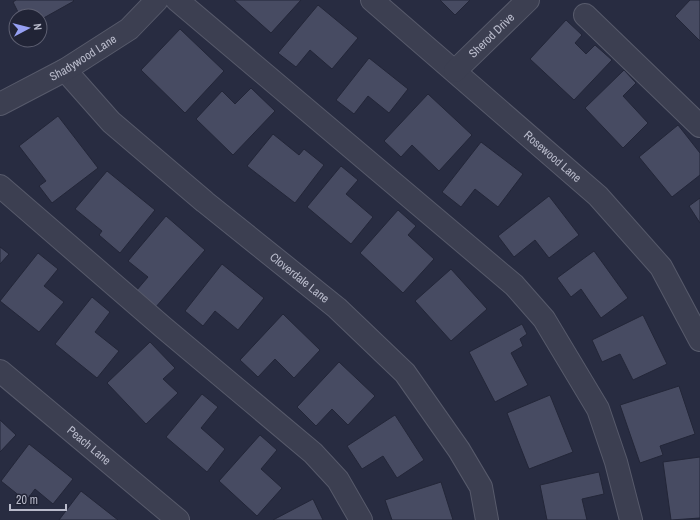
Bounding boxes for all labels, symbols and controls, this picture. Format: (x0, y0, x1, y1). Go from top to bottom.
north arrow (8, 8, 48, 48)
street label: Sherod Drive (465, 9, 518, 61)
text: N (31, 23, 45, 31)
street label: Shadywood Lane (47, 31, 120, 85)
street label: Rosewood Lane (520, 127, 585, 186)
street label: Cloverdale Lane (266, 249, 332, 307)
street label: Peach Lane (64, 422, 114, 468)
scale bar (10, 486, 66, 512)
text: 20 m (16, 492, 38, 508)

